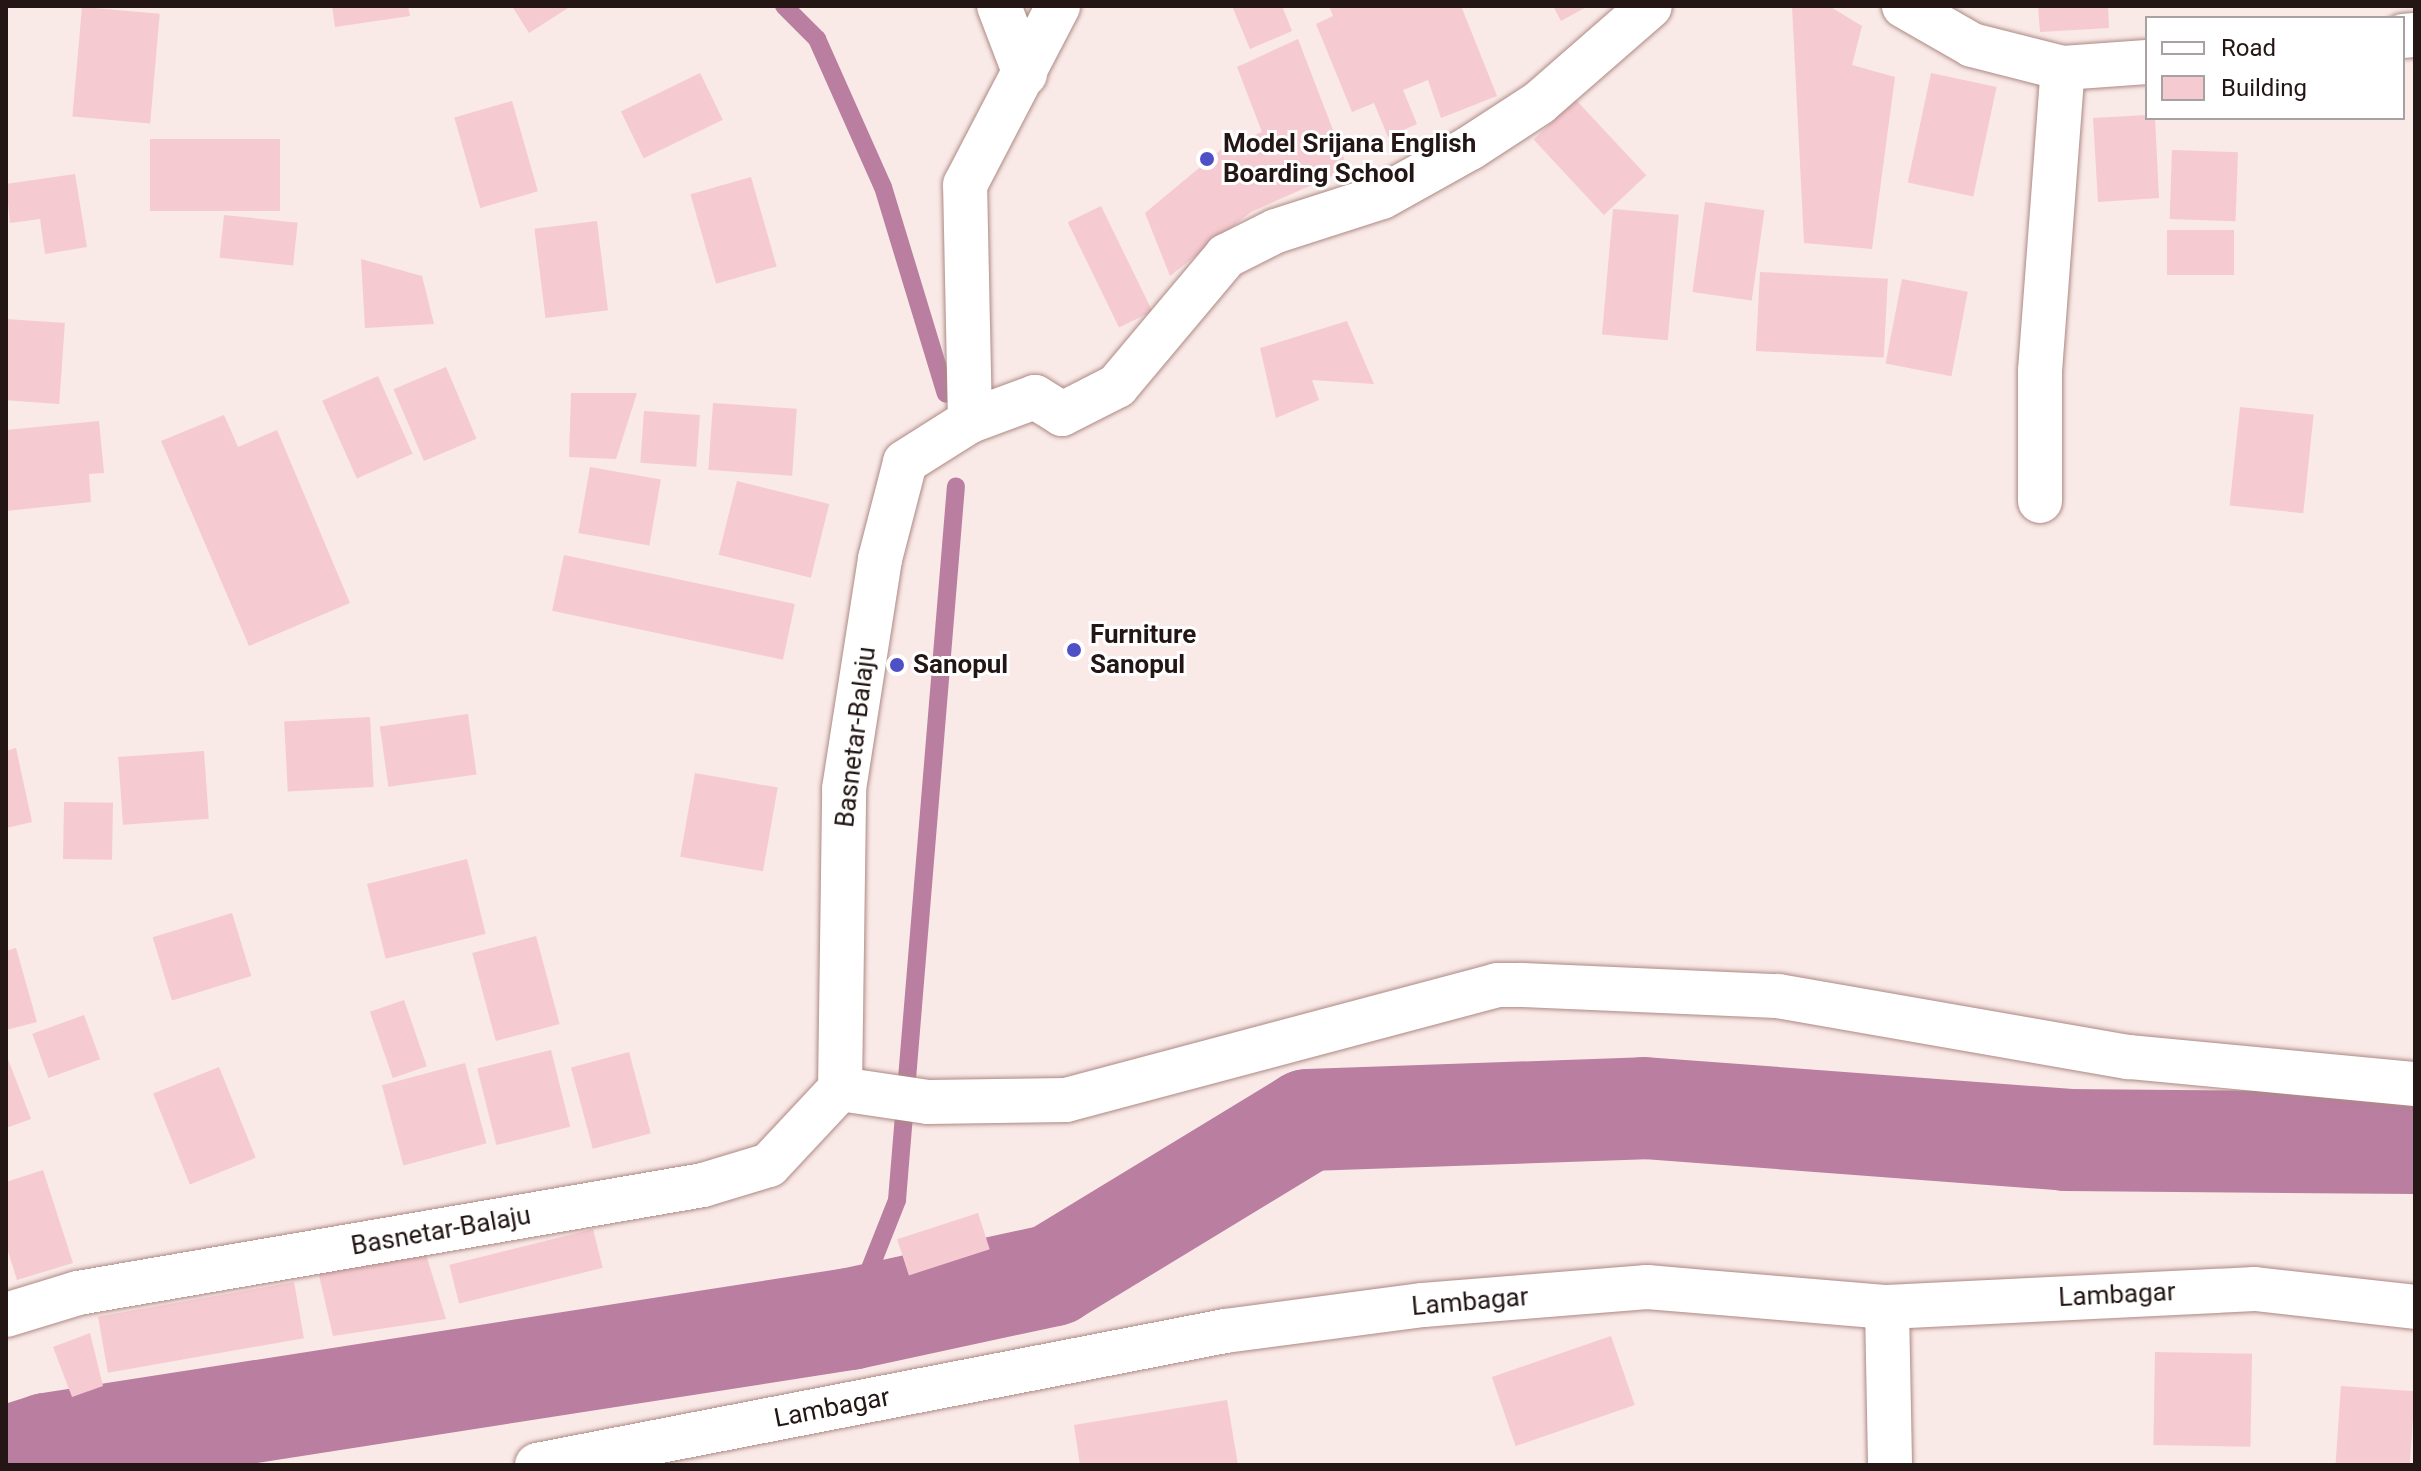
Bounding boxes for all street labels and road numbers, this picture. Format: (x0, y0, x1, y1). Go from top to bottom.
street label: Basnetar-Balaju (829, 645, 883, 829)
street label: Basnetar-Balaju (349, 1200, 533, 1262)
street label: Lambagar (2058, 1276, 2176, 1314)
street label: Lambagar (1410, 1281, 1530, 1323)
street label: Lambagar (771, 1382, 893, 1434)

